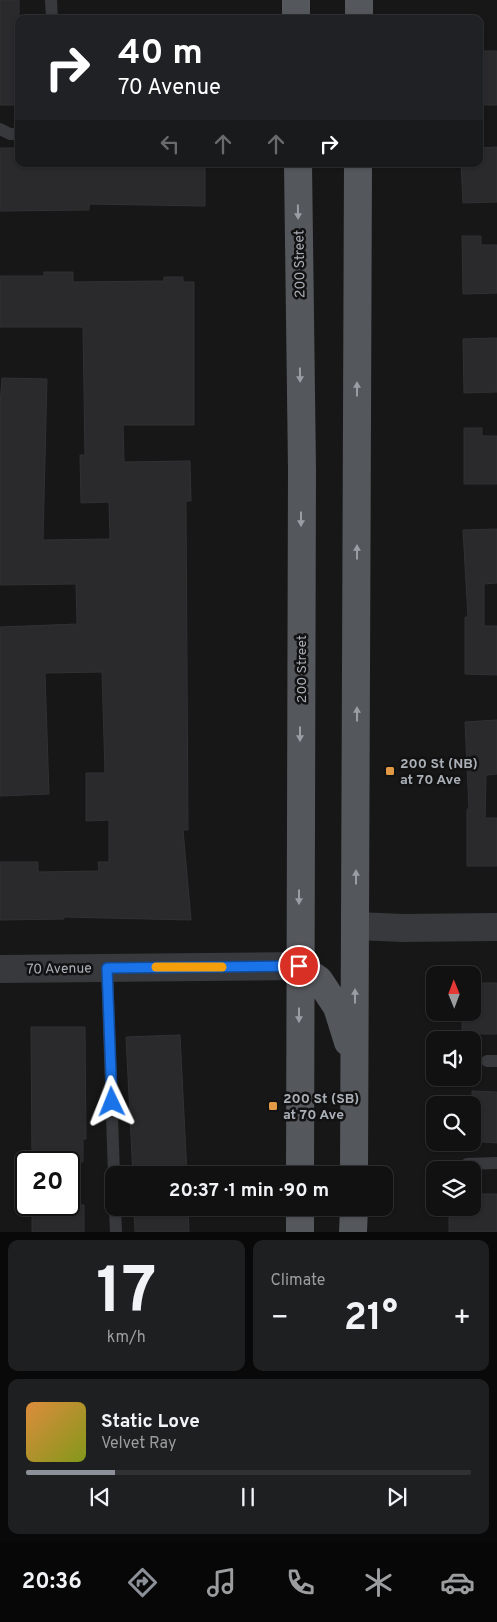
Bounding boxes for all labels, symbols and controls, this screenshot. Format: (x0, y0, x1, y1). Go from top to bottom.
text: 40 m (118, 32, 203, 76)
icon: right (35, 35, 100, 100)
text: 70 Avenue (118, 75, 221, 102)
icon: left (156, 130, 184, 158)
icon: ahead (209, 130, 237, 158)
icon: ahead (262, 130, 290, 158)
icon: right (315, 130, 343, 158)
one-way arrow (294, 205, 302, 221)
street label: 200 Street (291, 230, 310, 298)
one-way arrow (297, 367, 305, 383)
one-way arrow (354, 381, 362, 397)
one-way arrow (297, 511, 305, 527)
one-way arrow (353, 544, 361, 560)
street label: 200 Street (294, 635, 311, 703)
one-way arrow (353, 706, 361, 722)
one-way arrow (296, 726, 304, 742)
place label: 200 St (NB) at 70 Ave (400, 756, 478, 789)
marker: 200 St (NB) at 70 Ave (384, 765, 396, 777)
one-way arrow (352, 869, 360, 885)
one-way arrow (295, 889, 303, 905)
pin (278, 945, 320, 987)
icon: arrive (285, 952, 313, 980)
street label: 70 Avenue (26, 960, 92, 979)
north arrow (426, 966, 481, 1021)
map controls (426, 966, 481, 1216)
one-way arrow (352, 988, 360, 1004)
one-way arrow (295, 1007, 303, 1023)
button: sound (426, 1031, 481, 1086)
position arrow (85, 1075, 137, 1127)
place label: 200 St (SB) at 70 Ave (283, 1091, 359, 1124)
button: search (426, 1096, 481, 1151)
marker: 200 St (SB) at 70 Ave (267, 1100, 279, 1112)
speed limit sign: 20 (15, 1151, 80, 1216)
button: layers (426, 1161, 481, 1216)
text: 20:37 · 1 min · 90 m (169, 1179, 329, 1203)
text: 17 (96, 1254, 157, 1336)
text: Climate (271, 1271, 325, 1291)
text: 21° (344, 1295, 398, 1344)
text: − (271, 1301, 289, 1337)
text: + (453, 1301, 471, 1337)
text: km/h (107, 1328, 146, 1348)
text: Static Love (101, 1410, 200, 1434)
text: Velvet Ray (101, 1434, 176, 1454)
icon: previous (86, 1483, 114, 1511)
icon: pause (234, 1483, 262, 1511)
icon: next (383, 1483, 411, 1511)
icon: directions (125, 1565, 160, 1600)
icon: music (204, 1565, 239, 1600)
icon: phone (283, 1565, 318, 1600)
icon: climate (361, 1565, 396, 1600)
icon: car (440, 1565, 475, 1600)
text: 20:36 (22, 1569, 82, 1596)

